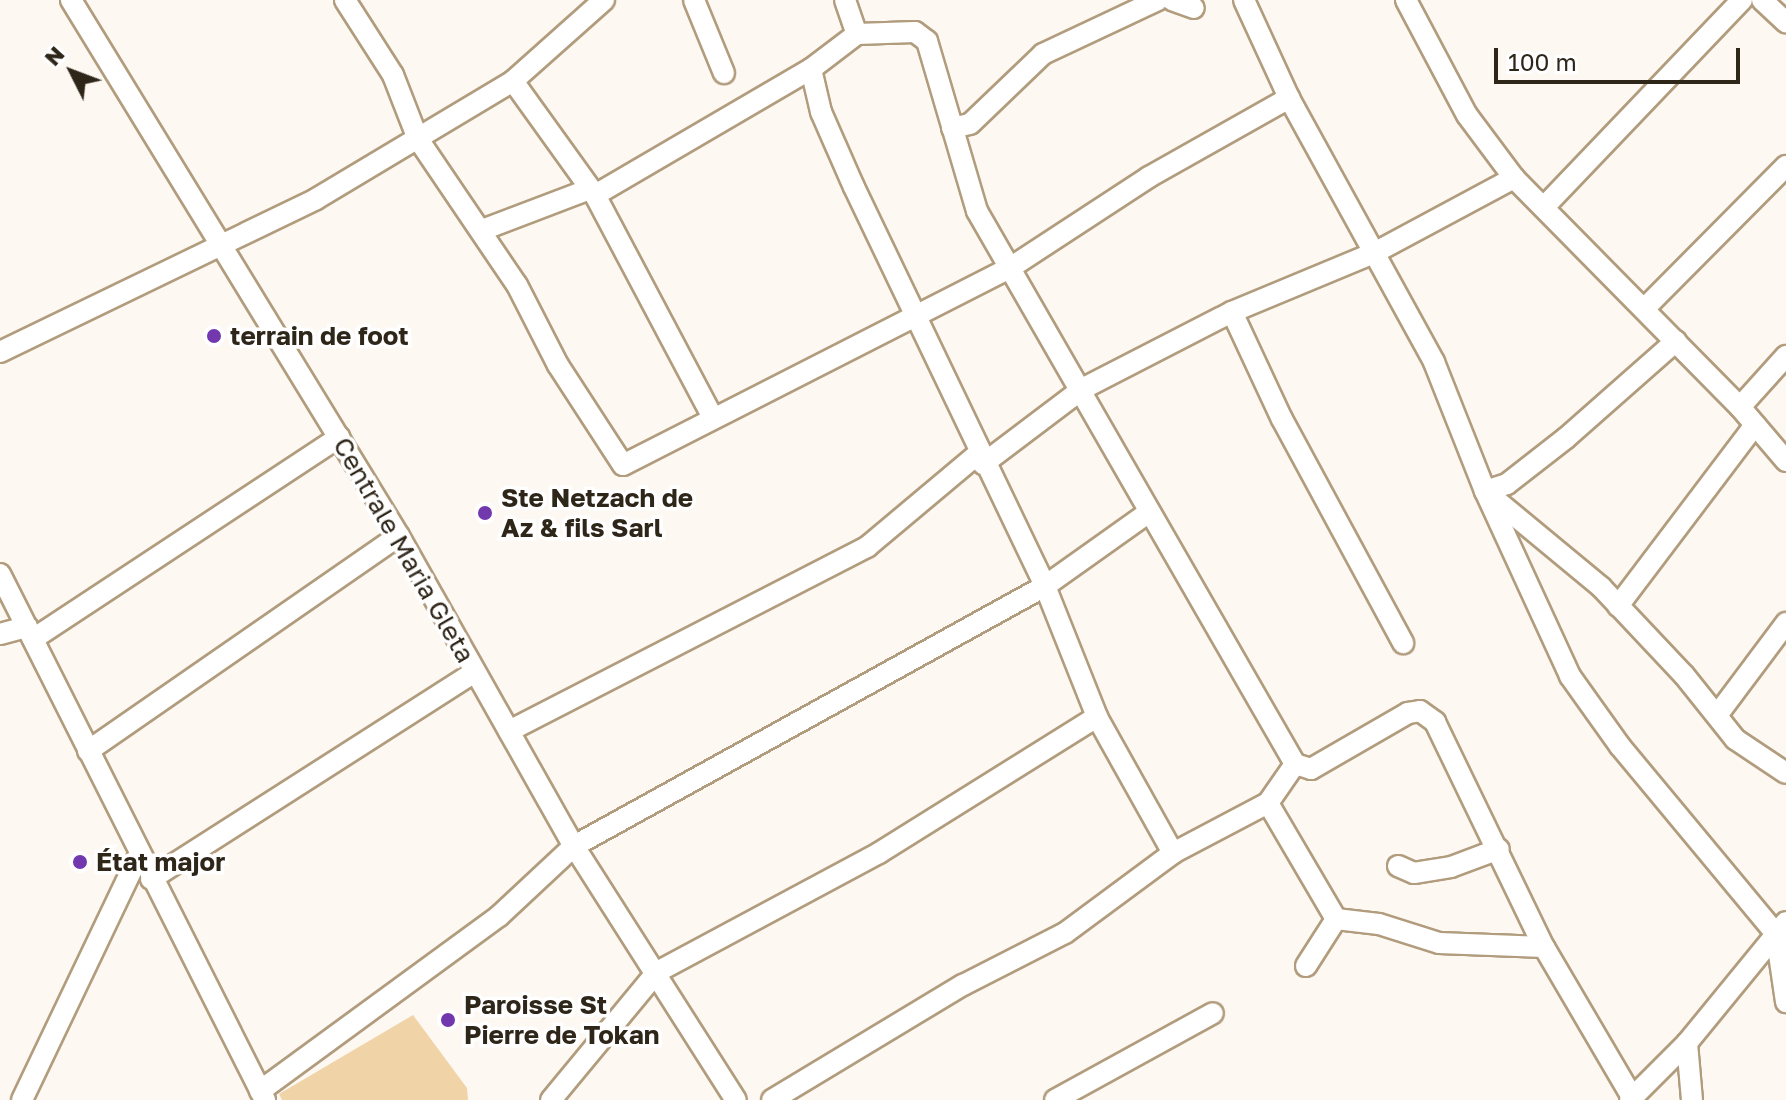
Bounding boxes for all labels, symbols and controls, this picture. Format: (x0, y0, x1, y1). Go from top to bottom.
north arrow (32, 32, 112, 112)
scale bar (1498, 32, 1744, 82)
text: N (38, 40, 69, 71)
text: 100 m (1508, 47, 1577, 76)
place label: terrain de foot (230, 320, 409, 352)
marker: terrain de foot (205, 327, 223, 345)
street label: Centrale Maria Gleta (327, 432, 481, 668)
place label: Ste Netzach de Az & fils Sarl (501, 482, 693, 544)
marker: Ste Netzach de Az & fils Sarl (476, 504, 494, 522)
place label: État major (96, 846, 225, 878)
marker: État major (71, 853, 89, 871)
place label: Paroisse St Pierre de Tokan (464, 989, 659, 1050)
marker: Paroisse St Pierre de Tokan (439, 1011, 457, 1029)

